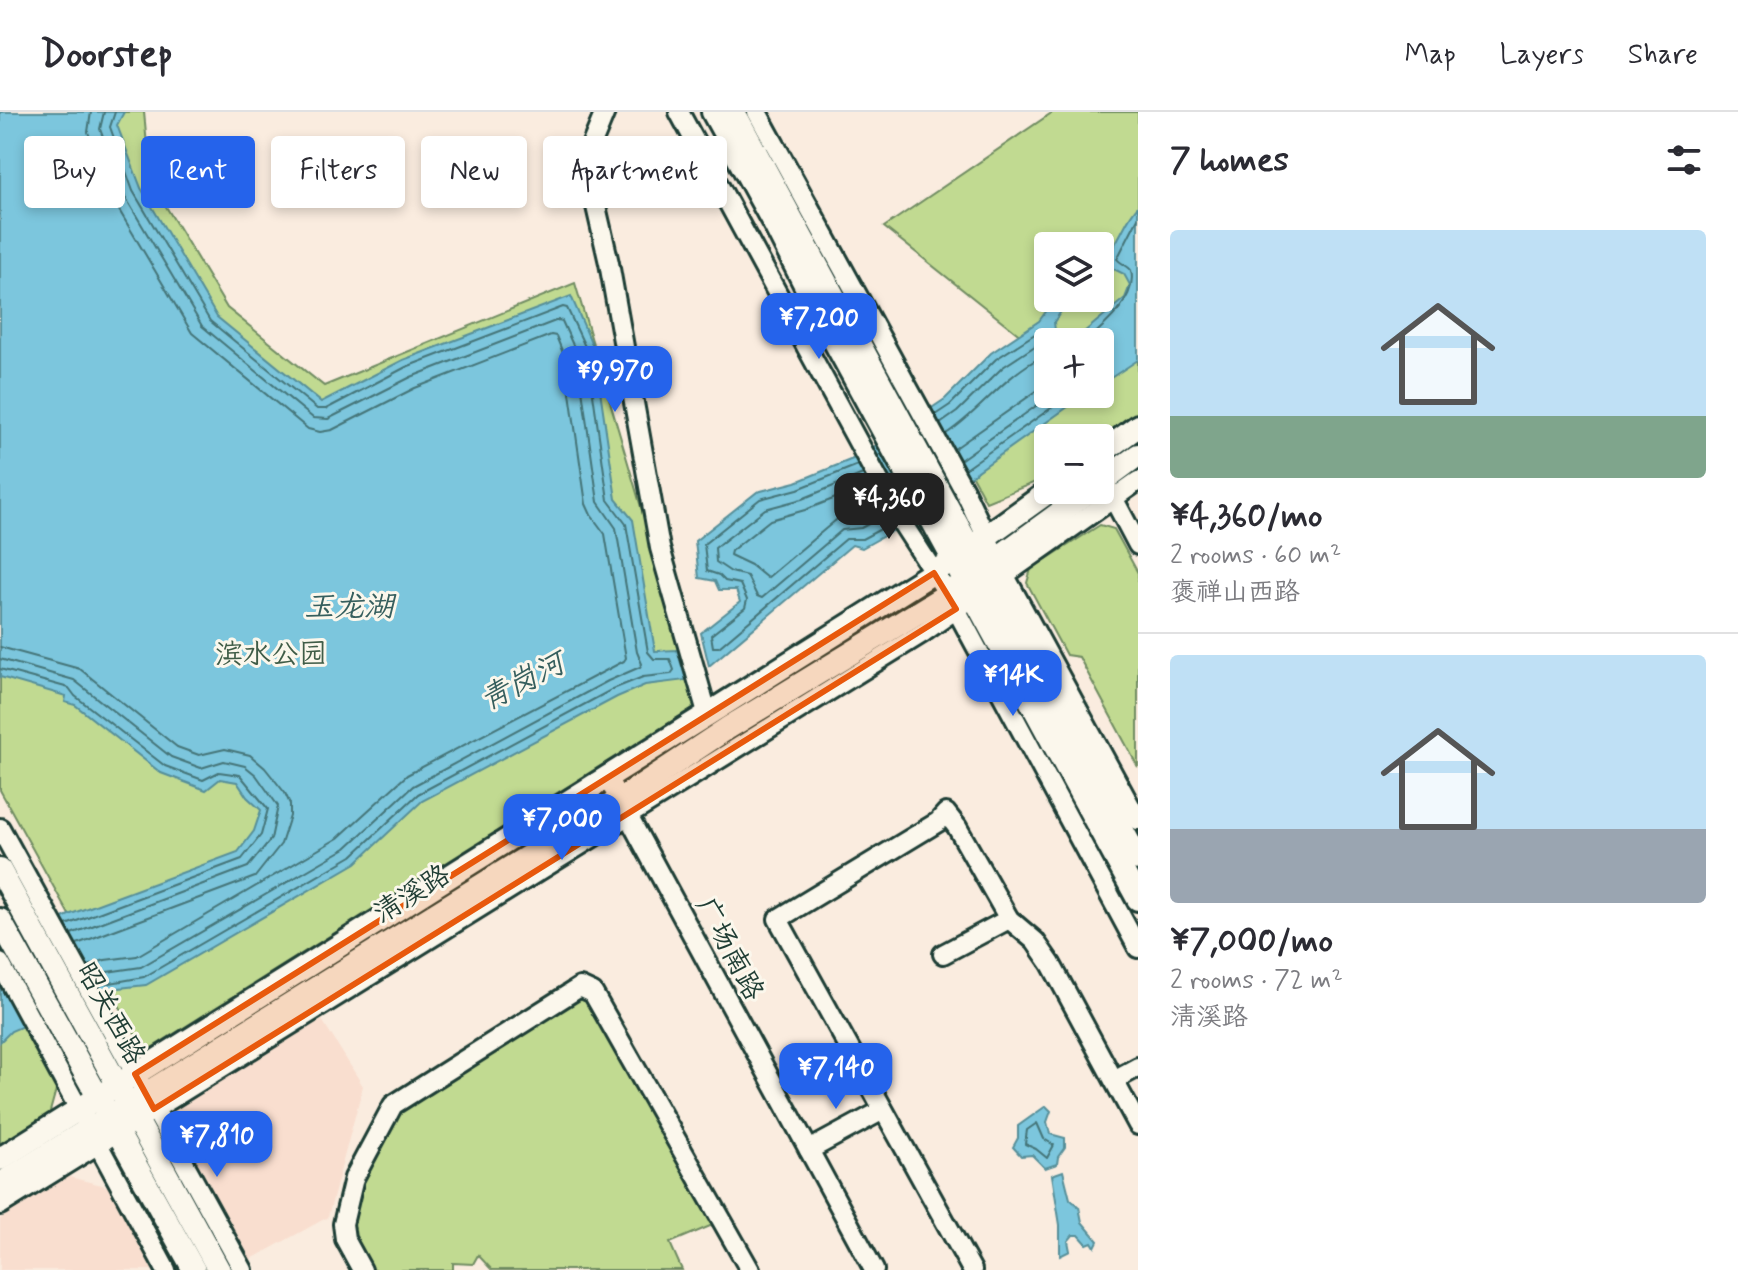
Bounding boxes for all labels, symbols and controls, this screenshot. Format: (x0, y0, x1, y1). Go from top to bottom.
text: Doorstep (40, 31, 173, 80)
text: Map (1405, 37, 1456, 74)
text: Layers (1500, 37, 1584, 74)
text: Share (1628, 37, 1698, 74)
chip: Buy (24, 136, 125, 208)
chip: Rent (141, 136, 255, 208)
chip: Filters (271, 136, 405, 208)
chip: New (421, 136, 527, 208)
chip: Apartment (543, 136, 727, 208)
text: 7 homes (1170, 138, 1289, 183)
icon: filters (1662, 138, 1706, 182)
map controls (1034, 232, 1114, 504)
button: layers (1034, 232, 1114, 312)
icon: home (1366, 282, 1510, 426)
pin: ¥7,200 (754, 293, 884, 361)
text: ¥7,200 (779, 302, 859, 336)
button: + (1034, 328, 1114, 408)
pin: ¥9,970 (550, 346, 680, 414)
text: ¥9,970 (576, 355, 654, 389)
button: − (1034, 424, 1114, 504)
pin: ¥4,360 (824, 473, 954, 541)
text: ¥4,360 (852, 482, 926, 516)
text: ¥4,360/mo (1170, 494, 1323, 539)
text: 2 rooms · 60 m² (1170, 539, 1341, 573)
text: 褒禅山西路 (1170, 576, 1300, 610)
water label: 玉龙湖 (304, 588, 397, 627)
park label: 滨水公园 (215, 637, 327, 674)
water label: 青岗河 (474, 642, 576, 720)
pin: ¥14K (966, 650, 1060, 718)
text: ¥14K (983, 659, 1043, 693)
icon: home (1366, 707, 1510, 851)
pin: ¥7,000 (497, 794, 627, 862)
text: ¥7,000 (521, 803, 603, 837)
street label: 清溪路 (367, 857, 458, 933)
street label: 广场南路 (686, 891, 771, 1007)
text: ¥7,000/mo (1170, 919, 1333, 964)
street label: 昭关西路 (66, 956, 153, 1072)
text: 2 rooms · 72 m² (1170, 964, 1343, 998)
text: 清溪路 (1170, 1001, 1248, 1035)
pin: ¥7,140 (771, 1043, 901, 1111)
text: ¥7,140 (797, 1052, 875, 1086)
pin: ¥7,810 (152, 1111, 282, 1179)
text: ¥7,810 (179, 1120, 255, 1154)

